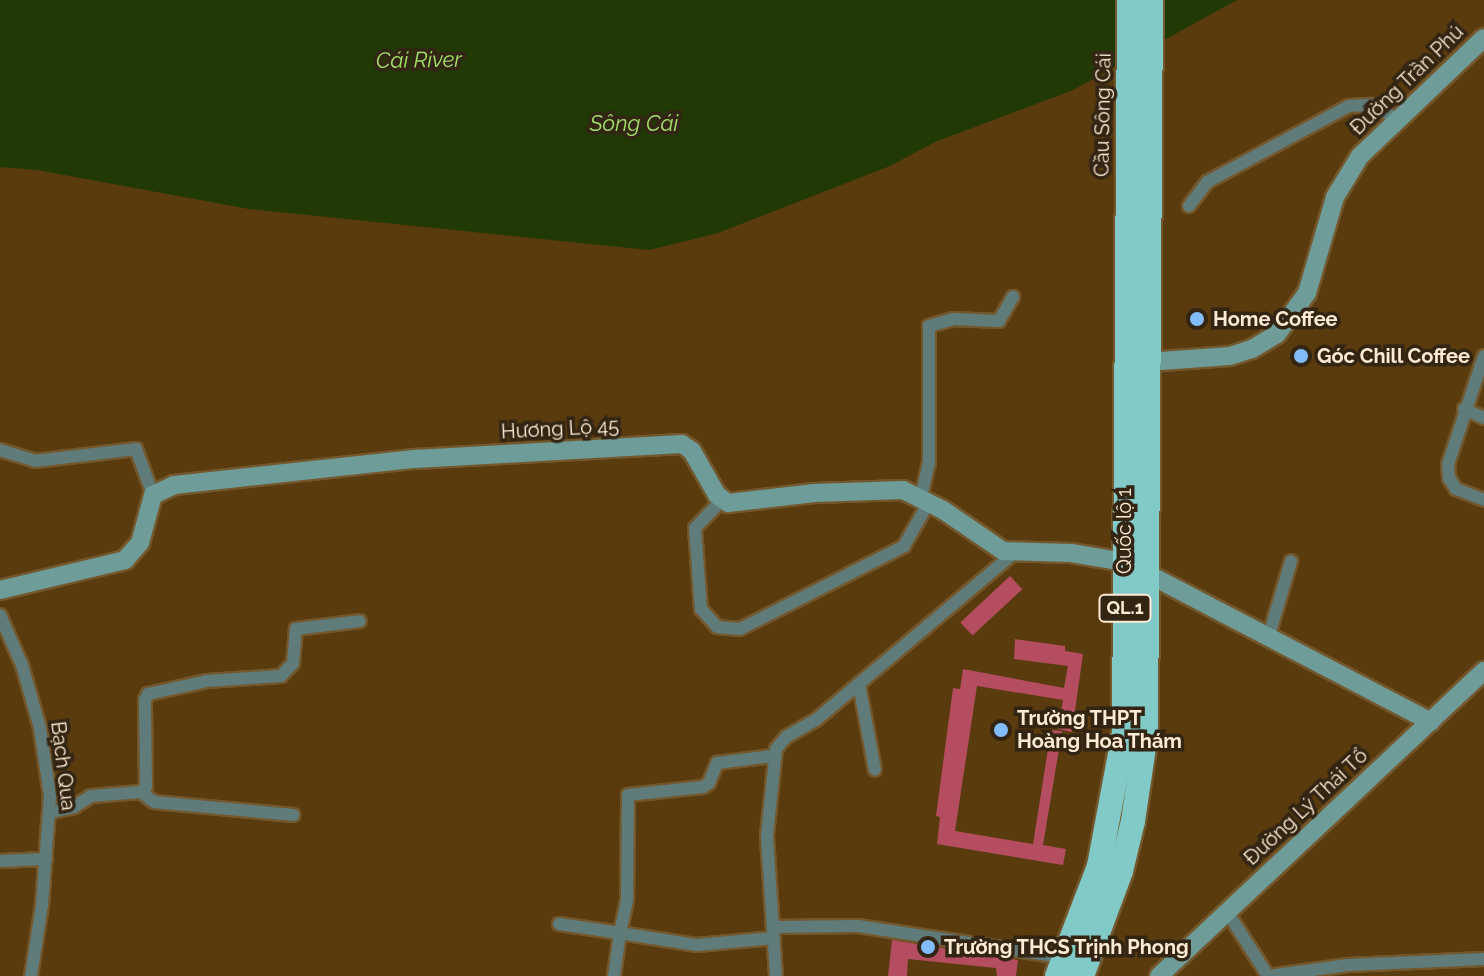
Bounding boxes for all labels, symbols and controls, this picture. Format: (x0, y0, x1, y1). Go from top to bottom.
street label: Đường Trần Phú (1345, 20, 1469, 140)
water label: Cái River (376, 46, 462, 74)
street label: Cầu Sông Cái (1090, 53, 1116, 177)
water label: Sông Cái (590, 111, 678, 137)
place label: Home Coffee (1213, 307, 1338, 331)
marker: Home Coffee (1188, 310, 1206, 328)
place label: Góc Chill Coffee (1317, 344, 1470, 368)
marker: Góc Chill Coffee (1292, 347, 1310, 365)
street label: Hương Lộ 45 (500, 414, 620, 444)
street label: Quốc lộ 1 (1112, 488, 1136, 574)
road number: QL.1 (1097, 594, 1153, 622)
place label: Trường THPT Hoàng Hoa Thám (1017, 706, 1183, 753)
street label: Bạch Qua (46, 720, 80, 812)
marker: Trường THPT Hoàng Hoa Thám (992, 721, 1010, 739)
street label: Đường Lý Thái Tổ (1239, 743, 1373, 871)
place label: Trường THCS Trịnh Phong (944, 935, 1190, 959)
marker: Trường THCS Trịnh Phong (919, 938, 937, 956)

